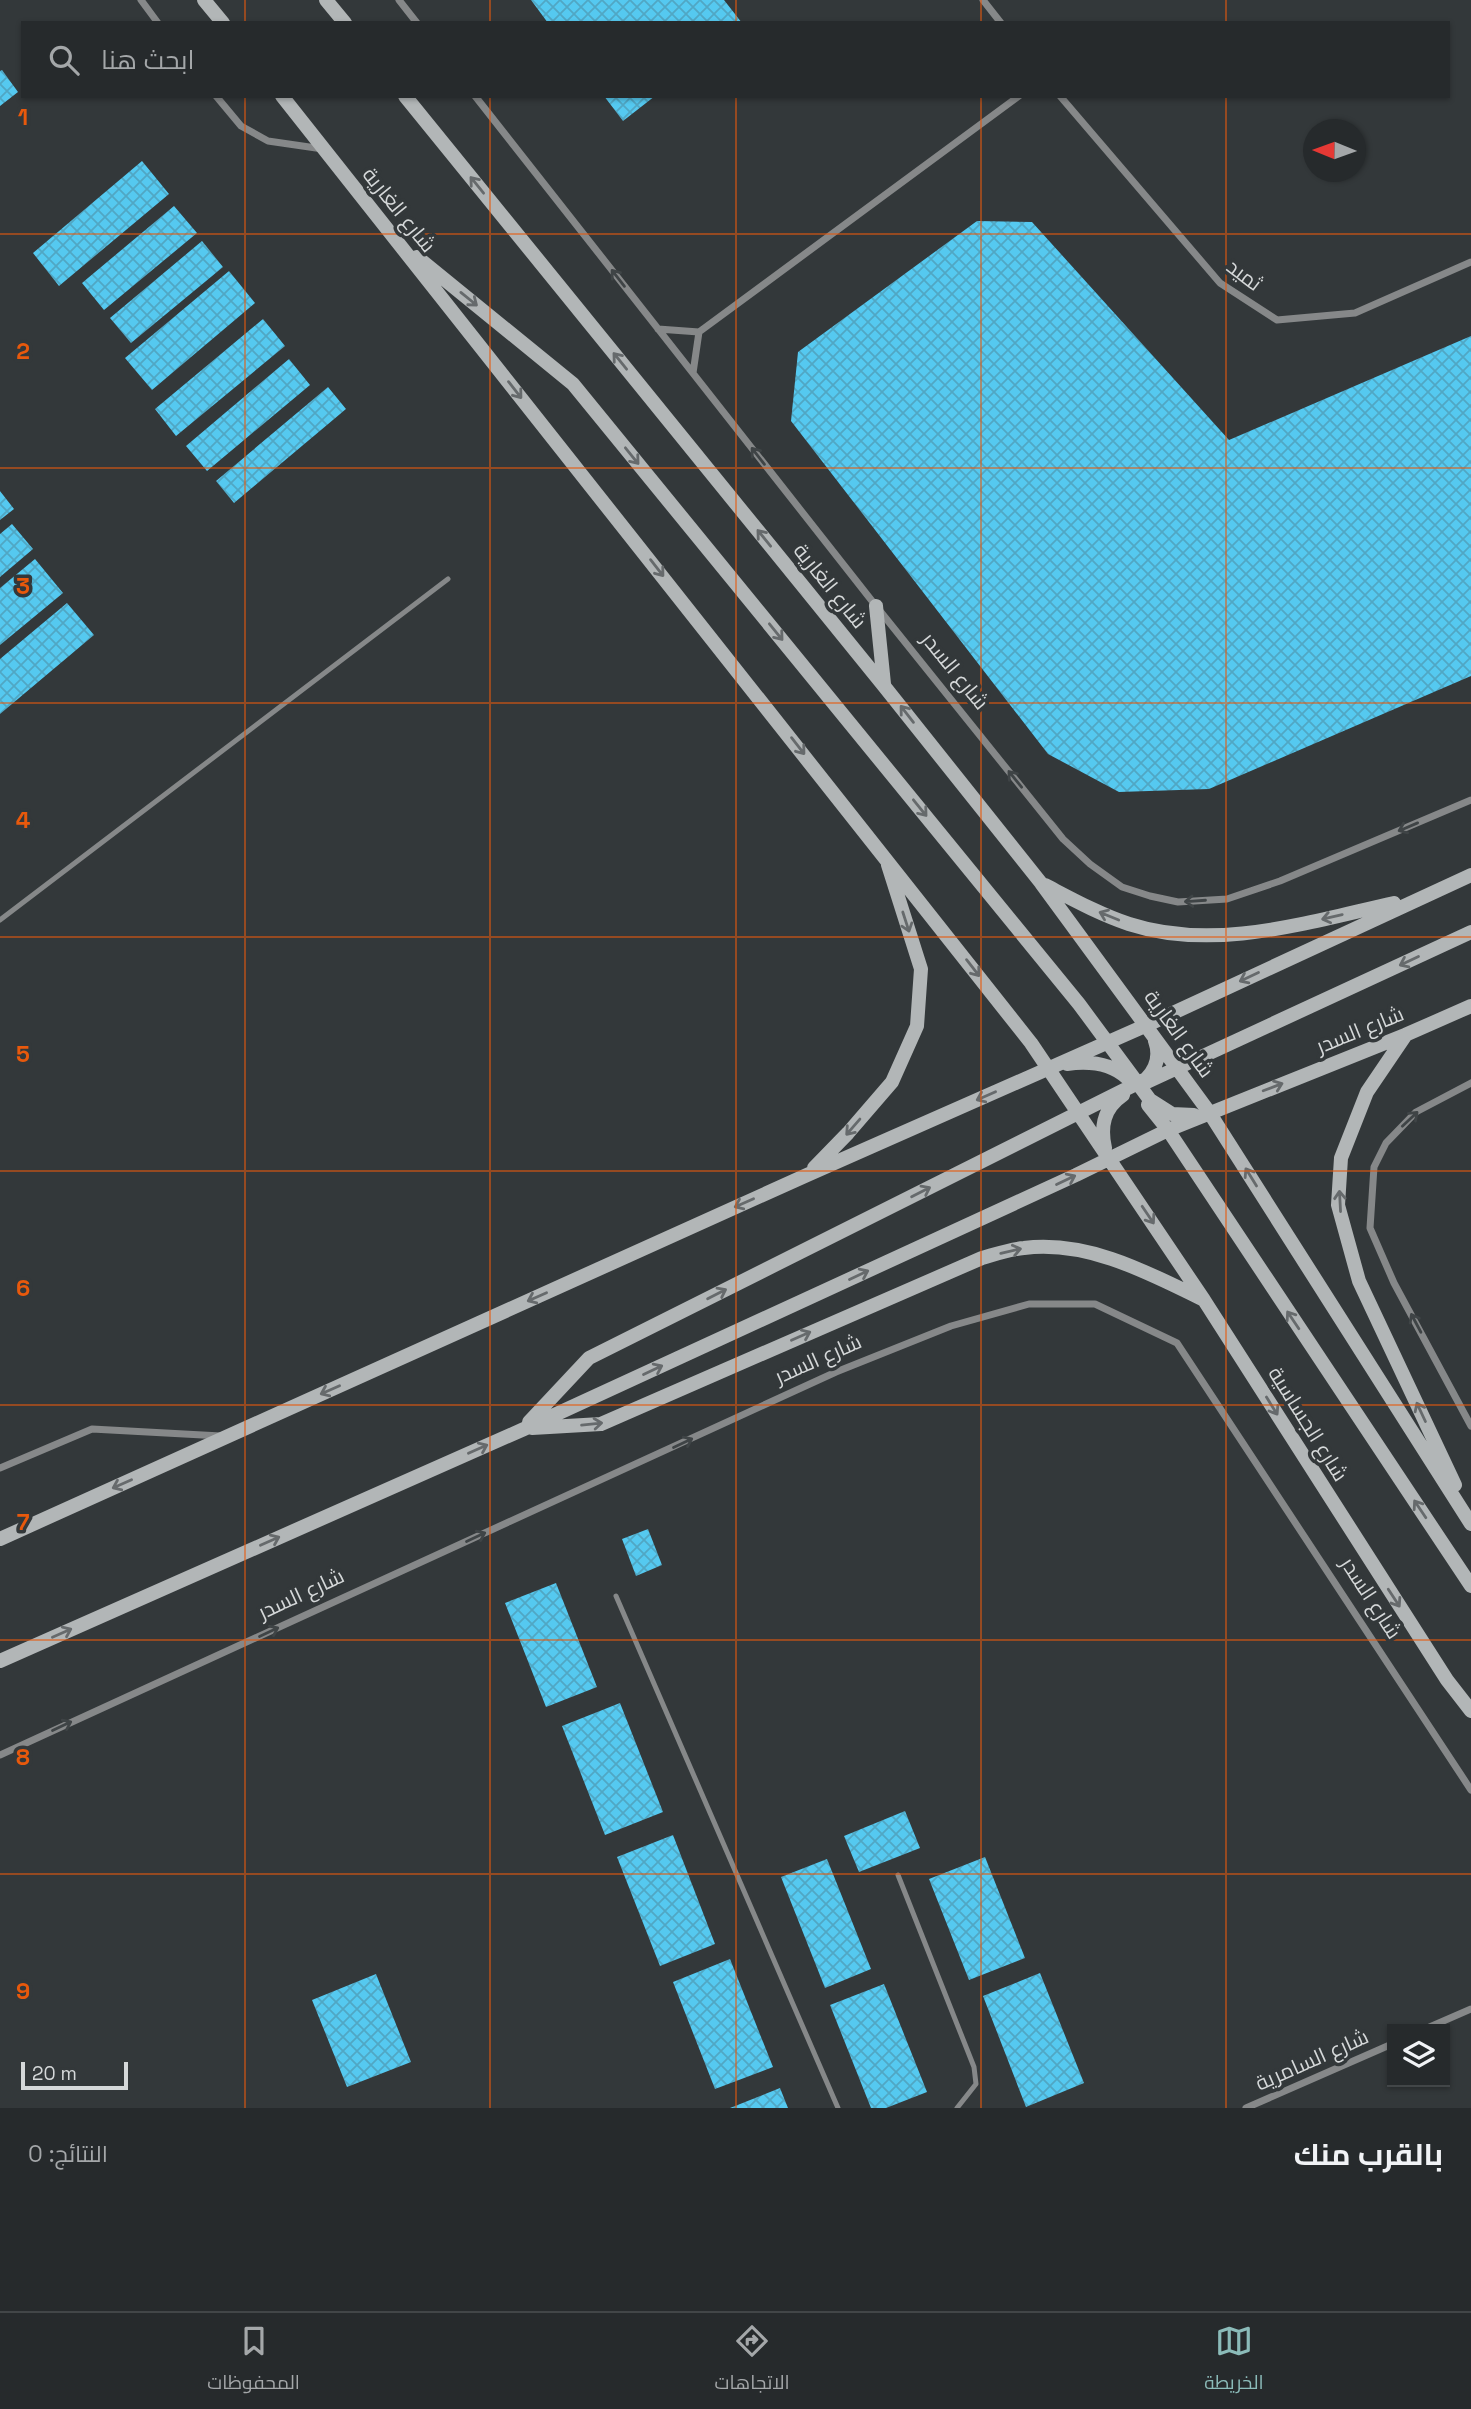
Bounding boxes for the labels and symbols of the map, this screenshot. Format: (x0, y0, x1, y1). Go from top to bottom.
text: 1 (18, 102, 28, 132)
north arrow (1303, 119, 1366, 182)
street label: شارع الغارية (356, 162, 442, 258)
one-way arrow (469, 176, 484, 194)
street label: ثميد (1221, 253, 1268, 297)
one-way arrow (610, 269, 625, 287)
one-way arrow (459, 291, 477, 307)
text: 2 (16, 336, 30, 366)
one-way arrow (612, 353, 628, 371)
one-way arrow (508, 380, 523, 398)
one-way arrow (624, 446, 640, 464)
one-way arrow (751, 448, 766, 466)
one-way arrow (756, 529, 772, 547)
street label: شارع الغارية (787, 538, 873, 634)
one-way arrow (649, 558, 664, 577)
text: 3 (16, 571, 30, 601)
one-way arrow (768, 623, 784, 641)
street label: شارع السدر (914, 626, 995, 716)
one-way arrow (899, 706, 915, 724)
one-way arrow (791, 737, 806, 755)
one-way arrow (1008, 771, 1023, 789)
one-way arrow (912, 799, 927, 817)
text: 4 (16, 805, 31, 835)
one-way arrow (1398, 821, 1419, 834)
one-way arrow (1184, 895, 1207, 908)
one-way arrow (1098, 908, 1120, 921)
one-way arrow (900, 911, 913, 933)
one-way arrow (1321, 911, 1344, 924)
one-way arrow (1399, 955, 1420, 968)
one-way arrow (966, 958, 981, 977)
one-way arrow (1239, 971, 1261, 984)
street label: شارع الغارية (1138, 985, 1220, 1083)
street label: شارع السدر (1311, 1000, 1408, 1061)
text: 5 (16, 1039, 30, 1069)
one-way arrow (1261, 1079, 1283, 1092)
one-way arrow (976, 1090, 998, 1103)
one-way arrow (1400, 1111, 1418, 1128)
one-way arrow (845, 1118, 861, 1136)
one-way arrow (1244, 1167, 1258, 1187)
one-way arrow (1055, 1173, 1076, 1186)
one-way arrow (910, 1184, 931, 1198)
one-way arrow (1333, 1190, 1346, 1213)
one-way arrow (734, 1197, 756, 1210)
one-way arrow (1141, 1205, 1155, 1224)
one-way arrow (999, 1243, 1022, 1257)
one-way arrow (848, 1268, 869, 1281)
text: 6 (16, 1273, 30, 1303)
one-way arrow (706, 1286, 727, 1300)
one-way arrow (527, 1291, 548, 1304)
one-way arrow (1286, 1311, 1300, 1330)
one-way arrow (1408, 1313, 1422, 1334)
street label: شارع السدر (769, 1327, 866, 1391)
one-way arrow (790, 1329, 811, 1342)
street label: شارع الجساسية (1262, 1361, 1354, 1487)
one-way arrow (642, 1362, 663, 1375)
one-way arrow (320, 1384, 341, 1397)
one-way arrow (1264, 1396, 1279, 1415)
one-way arrow (1414, 1402, 1427, 1423)
one-way arrow (580, 1417, 603, 1430)
one-way arrow (672, 1435, 693, 1449)
one-way arrow (467, 1442, 489, 1455)
one-way arrow (112, 1478, 133, 1491)
one-way arrow (1412, 1500, 1426, 1520)
text: 7 (17, 1507, 30, 1537)
one-way arrow (465, 1530, 486, 1543)
one-way arrow (259, 1534, 281, 1547)
street label: شارع السدر (1334, 1551, 1408, 1644)
street label: شارع السدر (252, 1562, 349, 1627)
one-way arrow (1388, 1587, 1402, 1607)
one-way arrow (258, 1625, 279, 1638)
one-way arrow (51, 1626, 73, 1639)
one-way arrow (51, 1719, 72, 1732)
text: 8 (16, 1742, 30, 1772)
text: 9 (16, 1976, 30, 2006)
street label: شارع السامرية (1251, 2023, 1373, 2097)
scale bar (21, 2059, 128, 2091)

